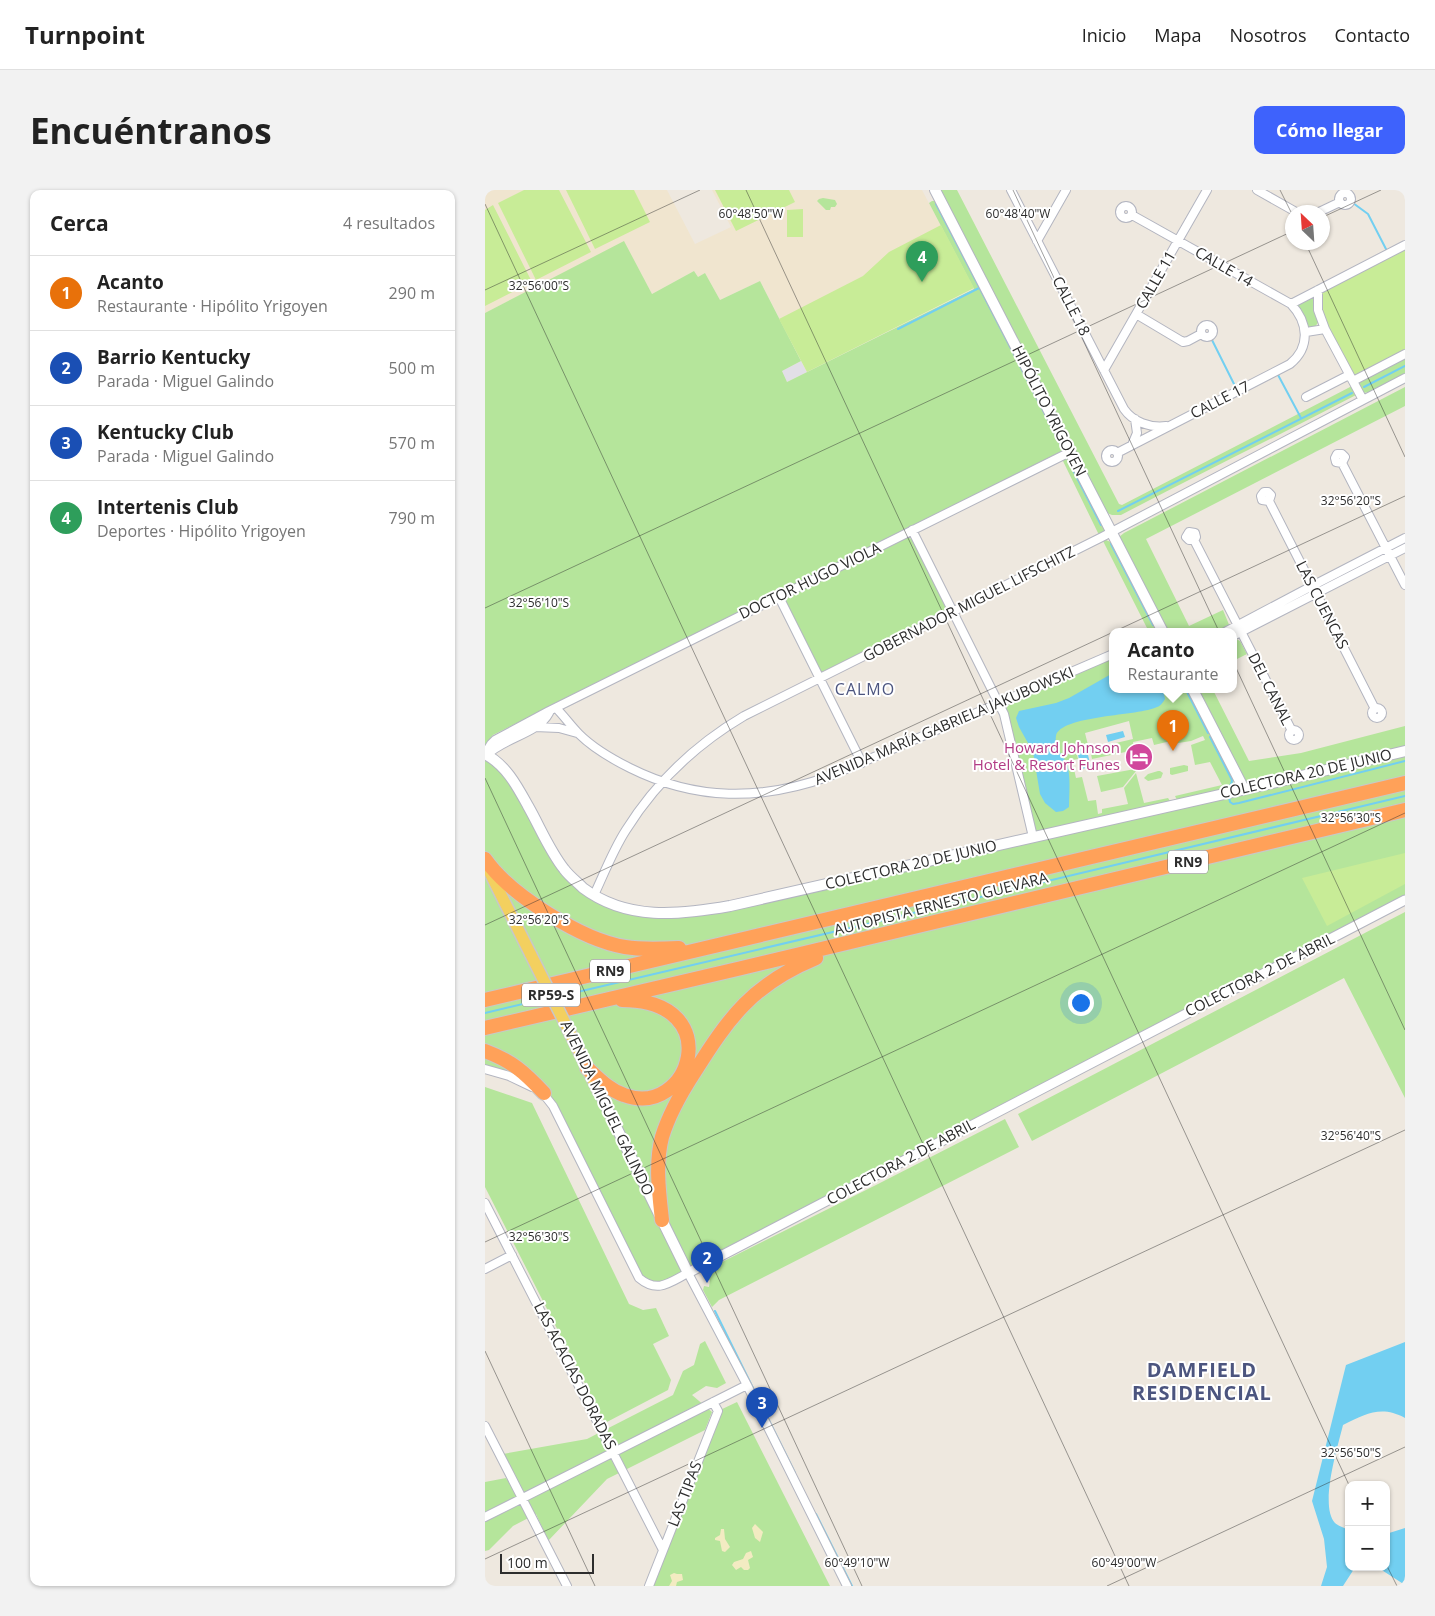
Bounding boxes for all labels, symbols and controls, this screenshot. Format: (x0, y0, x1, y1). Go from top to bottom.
text: Turnpoint (25, 18, 145, 51)
text: Inicio (1082, 23, 1126, 47)
text: Mapa (1154, 23, 1202, 47)
text: Nosotros (1230, 23, 1307, 47)
text: Contacto (1335, 23, 1410, 47)
button: Cómo llegar (1254, 106, 1405, 154)
text: Encuéntranos (30, 107, 272, 154)
text: 60°48'50"W (719, 205, 783, 222)
text: 60°48'40"W (986, 205, 1050, 222)
north arrow (1285, 205, 1330, 250)
text: Cerca (50, 209, 109, 237)
text: 4 resultados (343, 212, 435, 234)
pin: 4 (906, 241, 938, 282)
street label: CALLE 14 (1192, 241, 1258, 291)
street label: CALLE 11 (1130, 247, 1180, 312)
text: Acanto (97, 269, 164, 295)
street label: CALLE 18 (1048, 273, 1095, 339)
text: 32°56'00"S (509, 277, 569, 294)
text: 1 (61, 282, 71, 304)
text: 290 m (389, 282, 435, 304)
text: Restaurante · Hipólito Yrigoyen (97, 295, 328, 317)
street label: HIPÓLITO YRIGOYEN (1008, 342, 1092, 479)
text: Barrio Kentucky (97, 344, 250, 370)
text: 2 (61, 357, 71, 379)
text: 500 m (389, 357, 435, 379)
text: Parada · Miguel Galindo (97, 370, 274, 392)
street label: CALLE 17 (1187, 376, 1253, 423)
text: Kentucky Club (97, 419, 234, 445)
text: 3 (61, 432, 71, 454)
text: 570 m (389, 432, 435, 454)
text: Parada · Miguel Galindo (97, 445, 274, 467)
text: 32°56'20"S (1321, 492, 1381, 509)
text: Intertenis Club (97, 494, 238, 520)
text: 4 (61, 507, 71, 529)
text: 790 m (389, 507, 435, 529)
text: Deportes · Hipólito Yrigoyen (97, 520, 306, 542)
street label: DOCTOR HUGO VIOLA (735, 537, 884, 623)
street label: GOBERNADOR MIGUEL LIFSCHITZ (859, 541, 1078, 665)
street label: LAS CUENCAS (1292, 557, 1354, 652)
text: 32°56'10"S (509, 594, 569, 611)
popup (1109, 628, 1237, 693)
text: Acanto (1128, 637, 1194, 663)
street label: DEL CANAL (1244, 649, 1298, 728)
street label: AVENIDA MARÍA GABRIELA JAKUBOWSKI (811, 661, 1076, 789)
text: Restaurante (1128, 663, 1218, 685)
district label: CALMO (835, 678, 895, 700)
pin: 1 (1157, 710, 1189, 751)
place label: Howard Johnson Hotel & Resort Funes (973, 737, 1120, 774)
hotel icon: Howard Johnson Hotel & Resort Funes (1124, 742, 1154, 772)
street label: COLECTORA 20 DE JUNIO (1218, 744, 1394, 803)
text: 32°56'30"S (1321, 809, 1381, 826)
street label: COLECTORA 20 DE JUNIO (823, 835, 999, 894)
road number: RN9 (1168, 850, 1208, 874)
street label: AUTOPISTA ERNESTO GUEVARA (832, 867, 1050, 939)
text: 32°56'20"S (509, 911, 569, 928)
street label: COLECTORA 2 DE ABRIL (1181, 928, 1338, 1021)
road number: RN9 (590, 959, 630, 982)
road number: RP59-S (522, 984, 580, 1006)
your location (1068, 990, 1094, 1016)
street label: AVENIDA MIGUEL GALINDO (557, 1017, 659, 1198)
street label: COLECTORA 2 DE ABRIL (823, 1113, 978, 1209)
text: 32°56'40"S (1321, 1127, 1381, 1144)
text: 32°56'30"S (509, 1228, 569, 1245)
pin: 2 (691, 1242, 723, 1283)
street label: LAS ACACIAS DORADAS (530, 1298, 622, 1453)
district label: DAMFIELD RESIDENCIAL (1132, 1356, 1272, 1406)
pin: 3 (746, 1387, 778, 1428)
text: 32°56'50"S (1321, 1444, 1381, 1461)
street label: LAS TIPAS (662, 1458, 706, 1529)
map controls (1345, 1481, 1390, 1571)
button: + (1345, 1481, 1390, 1526)
button: − (1345, 1526, 1390, 1571)
scale bar (500, 1551, 594, 1574)
text: 100 m (507, 1553, 548, 1572)
text: 60°49'10"W (825, 1554, 889, 1571)
text: 60°49'00"W (1092, 1554, 1156, 1571)

